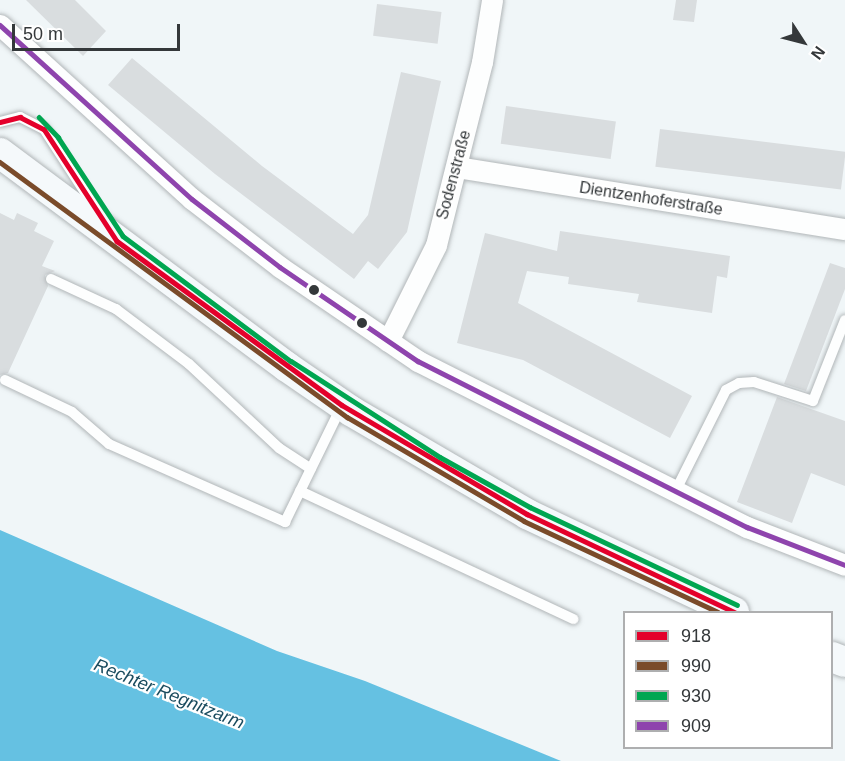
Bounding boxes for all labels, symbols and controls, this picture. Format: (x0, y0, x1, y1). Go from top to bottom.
scale bar (15, 12, 183, 50)
north arrow (773, 12, 833, 72)
text: 50 m (23, 24, 63, 44)
text: N (808, 43, 828, 63)
street label: Sodenstraße (433, 128, 475, 222)
street label: Dientzenhoferstraße (578, 178, 724, 220)
unlabelled marker (308, 284, 320, 296)
unlabelled marker (356, 317, 368, 329)
legend (623, 611, 833, 749)
text: 918 (681, 626, 711, 646)
water label: Rechter Regnitzarm (91, 654, 247, 734)
text: 990 (681, 656, 711, 676)
text: 930 (681, 686, 711, 706)
text: 909 (681, 716, 711, 736)

